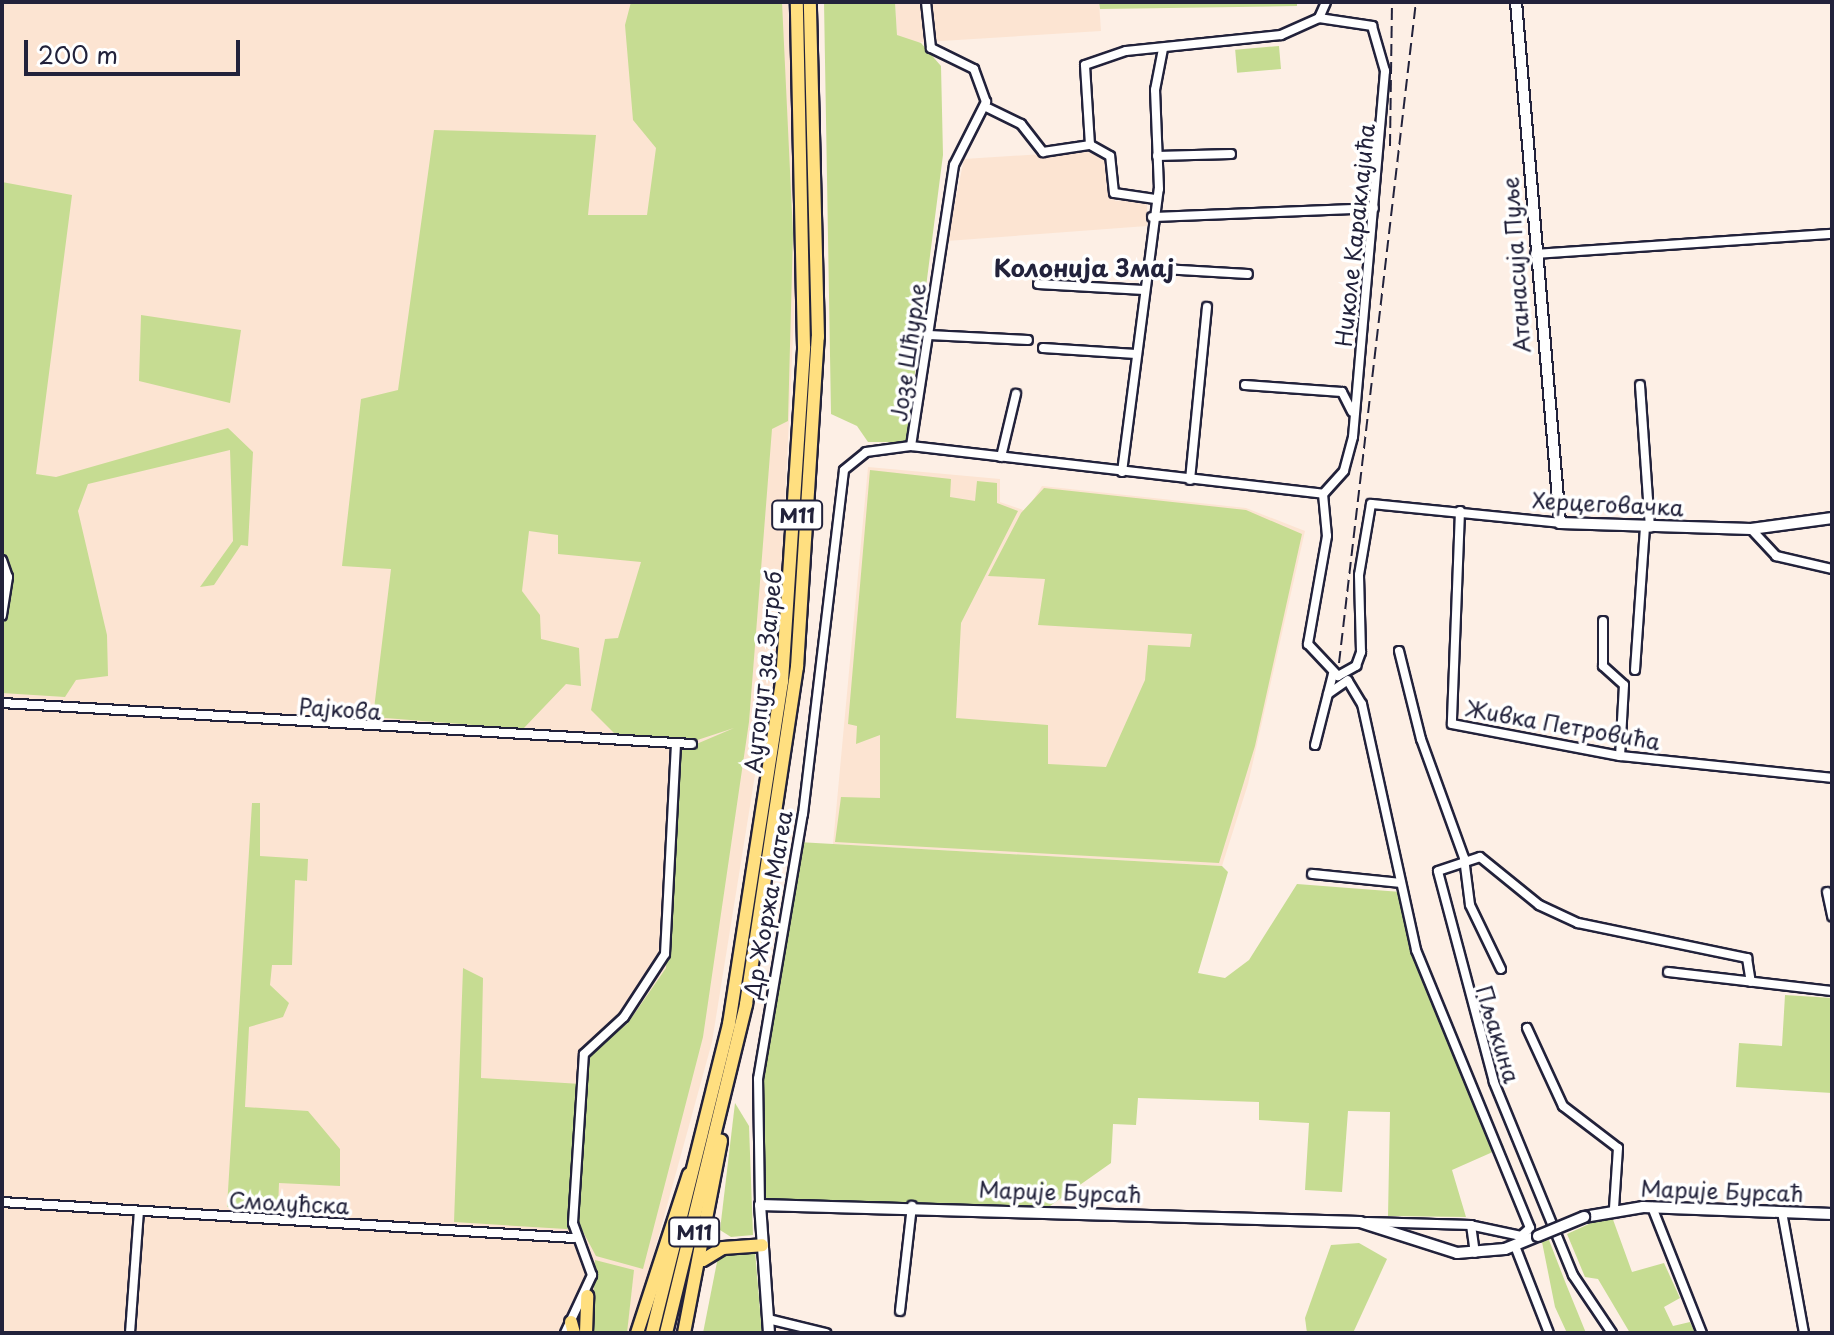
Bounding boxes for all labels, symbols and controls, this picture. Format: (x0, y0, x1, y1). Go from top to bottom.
scale bar (28, 24, 244, 74)
text: 200 m (38, 36, 118, 72)
street label: Николе Караклајића (1329, 122, 1379, 348)
street label: Атанасија Пуље (1496, 175, 1534, 355)
district label: Колонија Змај (994, 254, 1174, 282)
street label: Јозе Шћурле (884, 281, 930, 423)
street label: Херцеговачка (1532, 486, 1684, 520)
road number: M11 (771, 499, 823, 531)
street label: Аутопут за Загреб (738, 569, 786, 775)
street label: Рајкова (298, 692, 382, 724)
street label: Живка Петровића (1463, 694, 1663, 754)
street label: Др Жоржа Матеа (737, 807, 797, 1001)
street label: Пљакина (1472, 982, 1526, 1086)
street label: Марије Бурсаћ (1640, 1174, 1804, 1206)
street label: Марије Бурсаћ (978, 1175, 1142, 1207)
street label: Смолућска (228, 1186, 350, 1218)
road number: M11 (668, 1216, 720, 1248)

